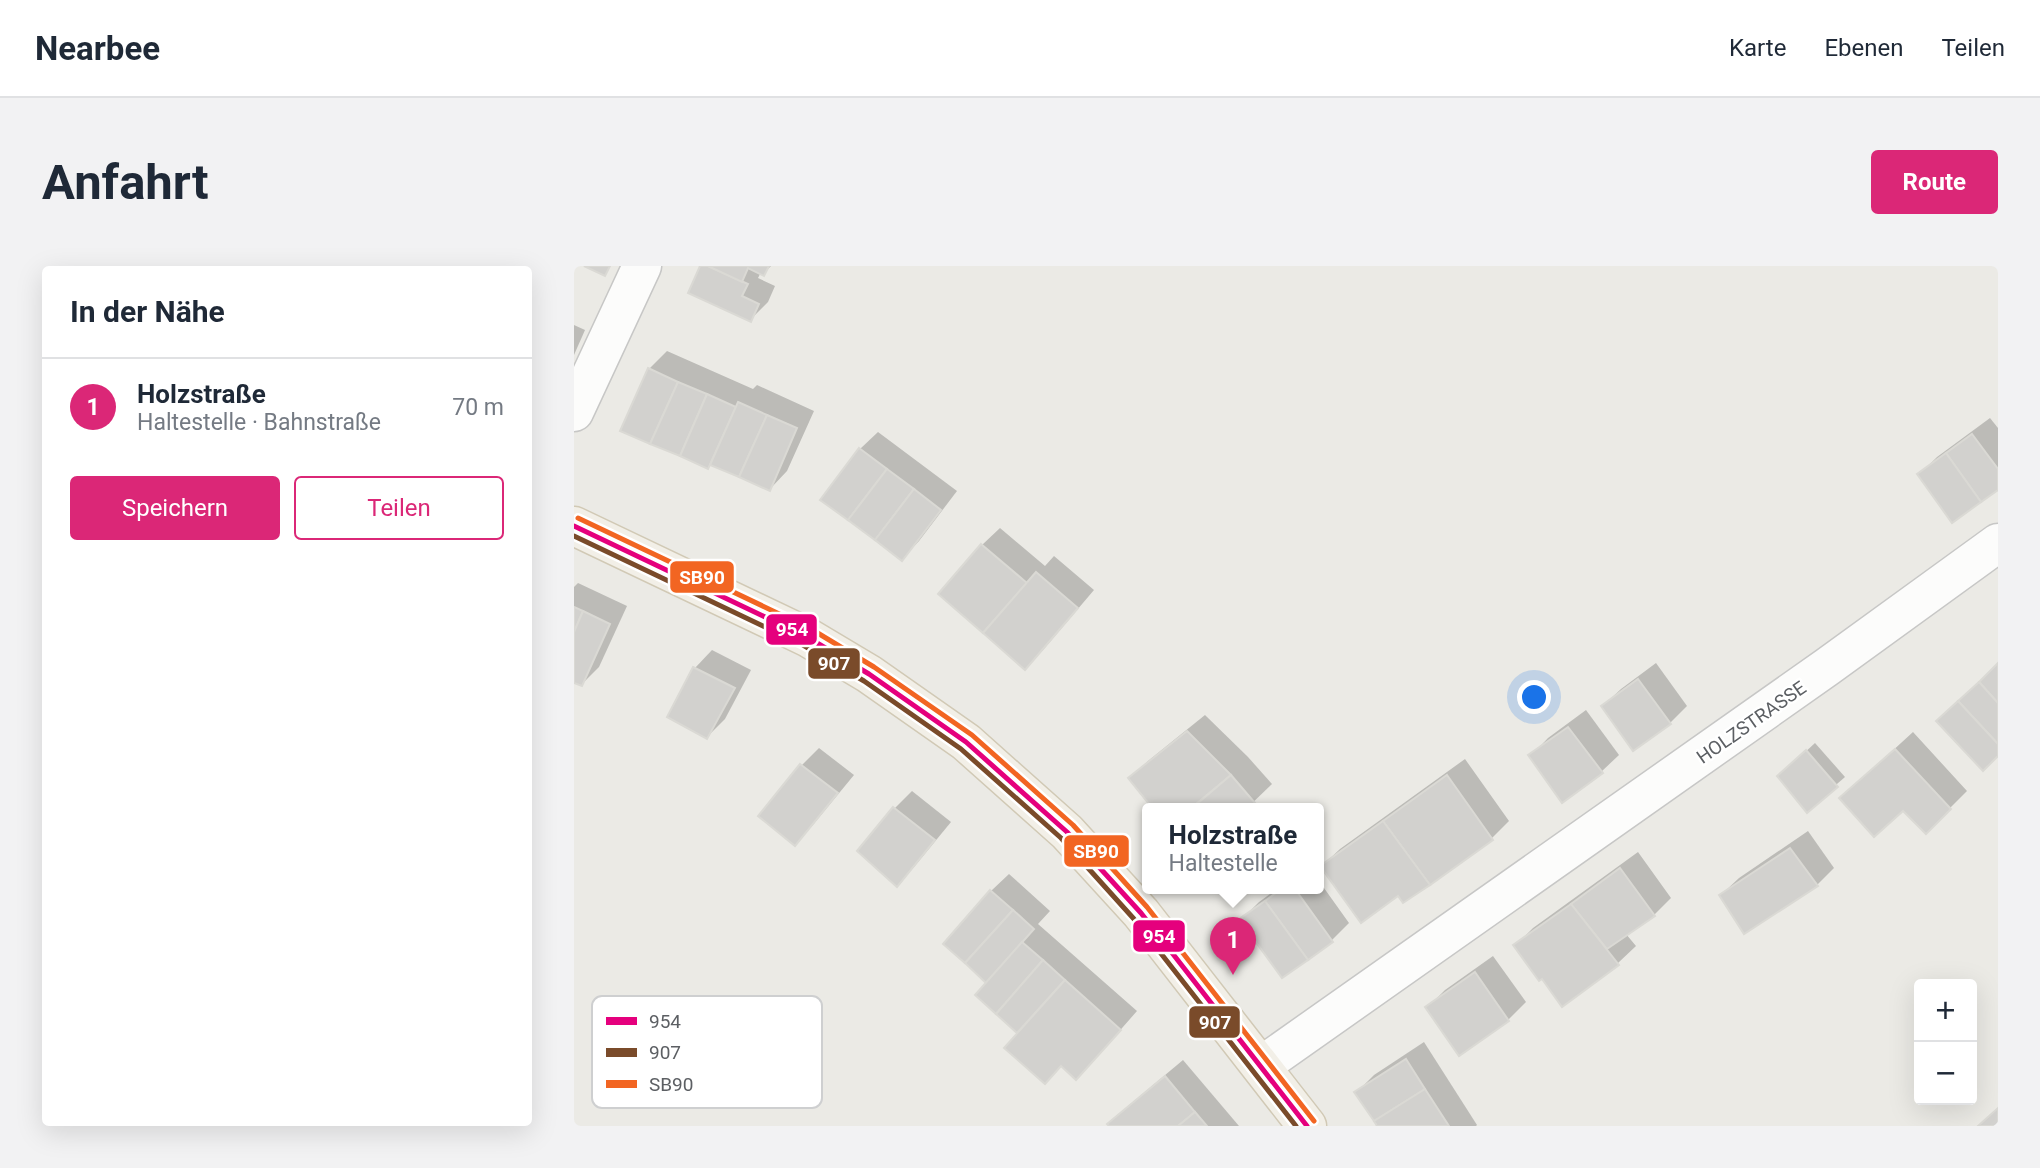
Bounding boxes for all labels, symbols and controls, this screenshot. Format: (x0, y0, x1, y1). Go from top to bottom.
text: Nearbee (35, 29, 160, 68)
text: Karte (1729, 34, 1786, 62)
text: Ebenen (1824, 34, 1903, 62)
text: Teilen (1941, 34, 2005, 62)
button: Route (1871, 150, 1998, 214)
text: Anfahrt (42, 154, 209, 211)
text: In der Nähe (70, 294, 225, 329)
text: Holzstraße (137, 379, 266, 409)
text: 1 (86, 394, 100, 421)
text: 70 m (452, 394, 504, 421)
text: Haltestelle · Bahnstraße (137, 409, 381, 436)
button: Speichern (70, 476, 280, 540)
button: Teilen (294, 476, 504, 540)
line badge: SB90 (669, 560, 735, 594)
text: SB90 (679, 566, 725, 589)
line badge: 954 (765, 613, 818, 646)
text: 954 (776, 618, 808, 641)
line badge: 907 (807, 647, 861, 680)
text: 907 (818, 652, 850, 675)
street label: HOLZSTRASSE (1692, 676, 1811, 769)
your location (1517, 680, 1551, 714)
popup (1142, 803, 1324, 894)
text: Holzstraße (1169, 820, 1297, 850)
line badge: SB90 (1063, 834, 1130, 868)
text: SB90 (1073, 840, 1119, 863)
text: Haltestelle (1169, 850, 1278, 877)
pin: 1 (1210, 917, 1256, 975)
line badge: 954 (1132, 919, 1186, 953)
text: 954 (1143, 925, 1175, 948)
map controls (1914, 979, 1977, 1105)
button: + (1914, 979, 1977, 1042)
legend (592, 996, 822, 1108)
line badge: 907 (1188, 1005, 1241, 1039)
text: 954 (649, 1010, 681, 1033)
text: 907 (1199, 1011, 1231, 1034)
text: 907 (649, 1041, 681, 1064)
button: − (1914, 1042, 1977, 1105)
text: SB90 (649, 1073, 693, 1096)

